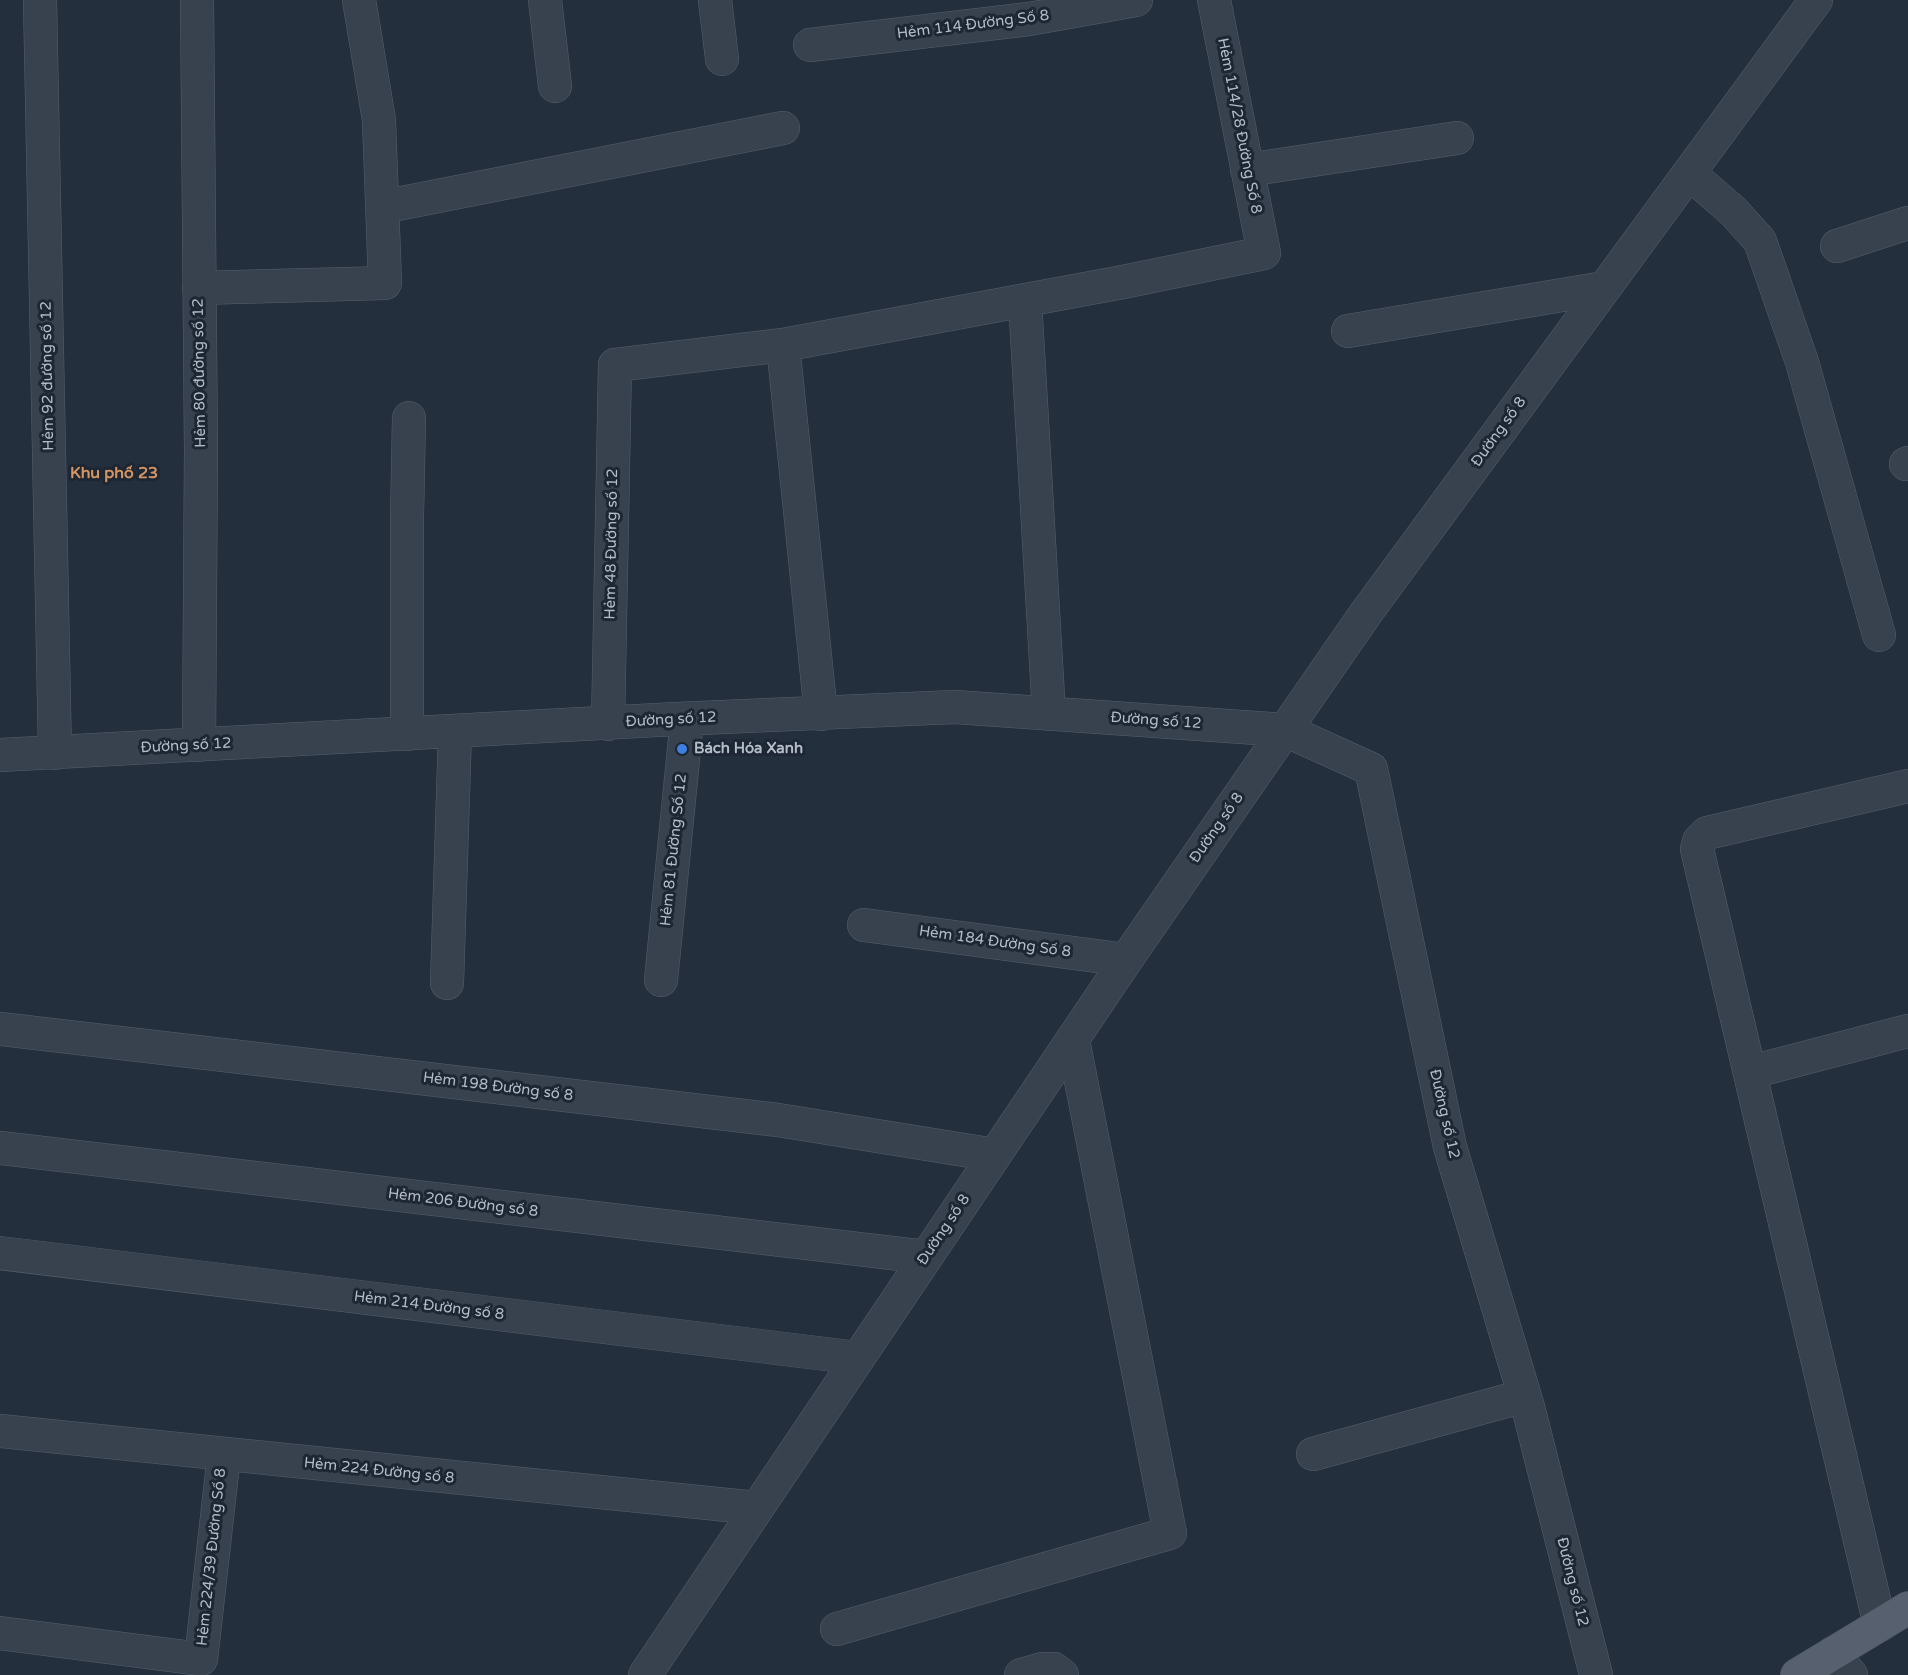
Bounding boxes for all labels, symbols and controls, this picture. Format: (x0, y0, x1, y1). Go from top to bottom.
street label: Hẻm 114 Đường Số 8 (896, 7, 1050, 43)
street label: Hẻm 114/28 Đường Số 8 (1213, 37, 1265, 215)
street label: Hẻm 80 đường số 12 (190, 298, 210, 448)
street label: Hẻm 92 đường số 12 (38, 301, 58, 451)
street label: Đường số 8 (1468, 394, 1530, 470)
district label: Khu phố 23 (70, 464, 158, 484)
street label: Hẻm 48 Đường số 12 (602, 468, 622, 620)
street label: Đường số 12 (625, 709, 717, 731)
street label: Đường số 12 (1110, 709, 1202, 733)
street label: Đường số 12 (140, 735, 232, 757)
place label: Bách Hóa Xanh (694, 740, 803, 758)
marker: Bách Hóa Xanh (675, 742, 689, 756)
street label: Hẻm 81 Đường Số 12 (657, 773, 691, 927)
street label: Đường số 8 (1186, 789, 1248, 867)
street label: Hẻm 184 Đường Số 8 (918, 922, 1072, 962)
street label: Đường số 12 (1425, 1068, 1463, 1160)
street label: Hẻm 198 Đường số 8 (422, 1069, 574, 1105)
street label: Hẻm 206 Đường số 8 (387, 1185, 539, 1221)
street label: Đường số 8 (914, 1191, 974, 1269)
street label: Hẻm 214 Đường số 8 (353, 1288, 505, 1324)
street label: Hẻm 224 Đường số 8 (303, 1454, 455, 1488)
street label: Hẻm 224/39 Đường Số 8 (194, 1467, 230, 1647)
street label: Đường số 12 (1552, 1536, 1592, 1628)

